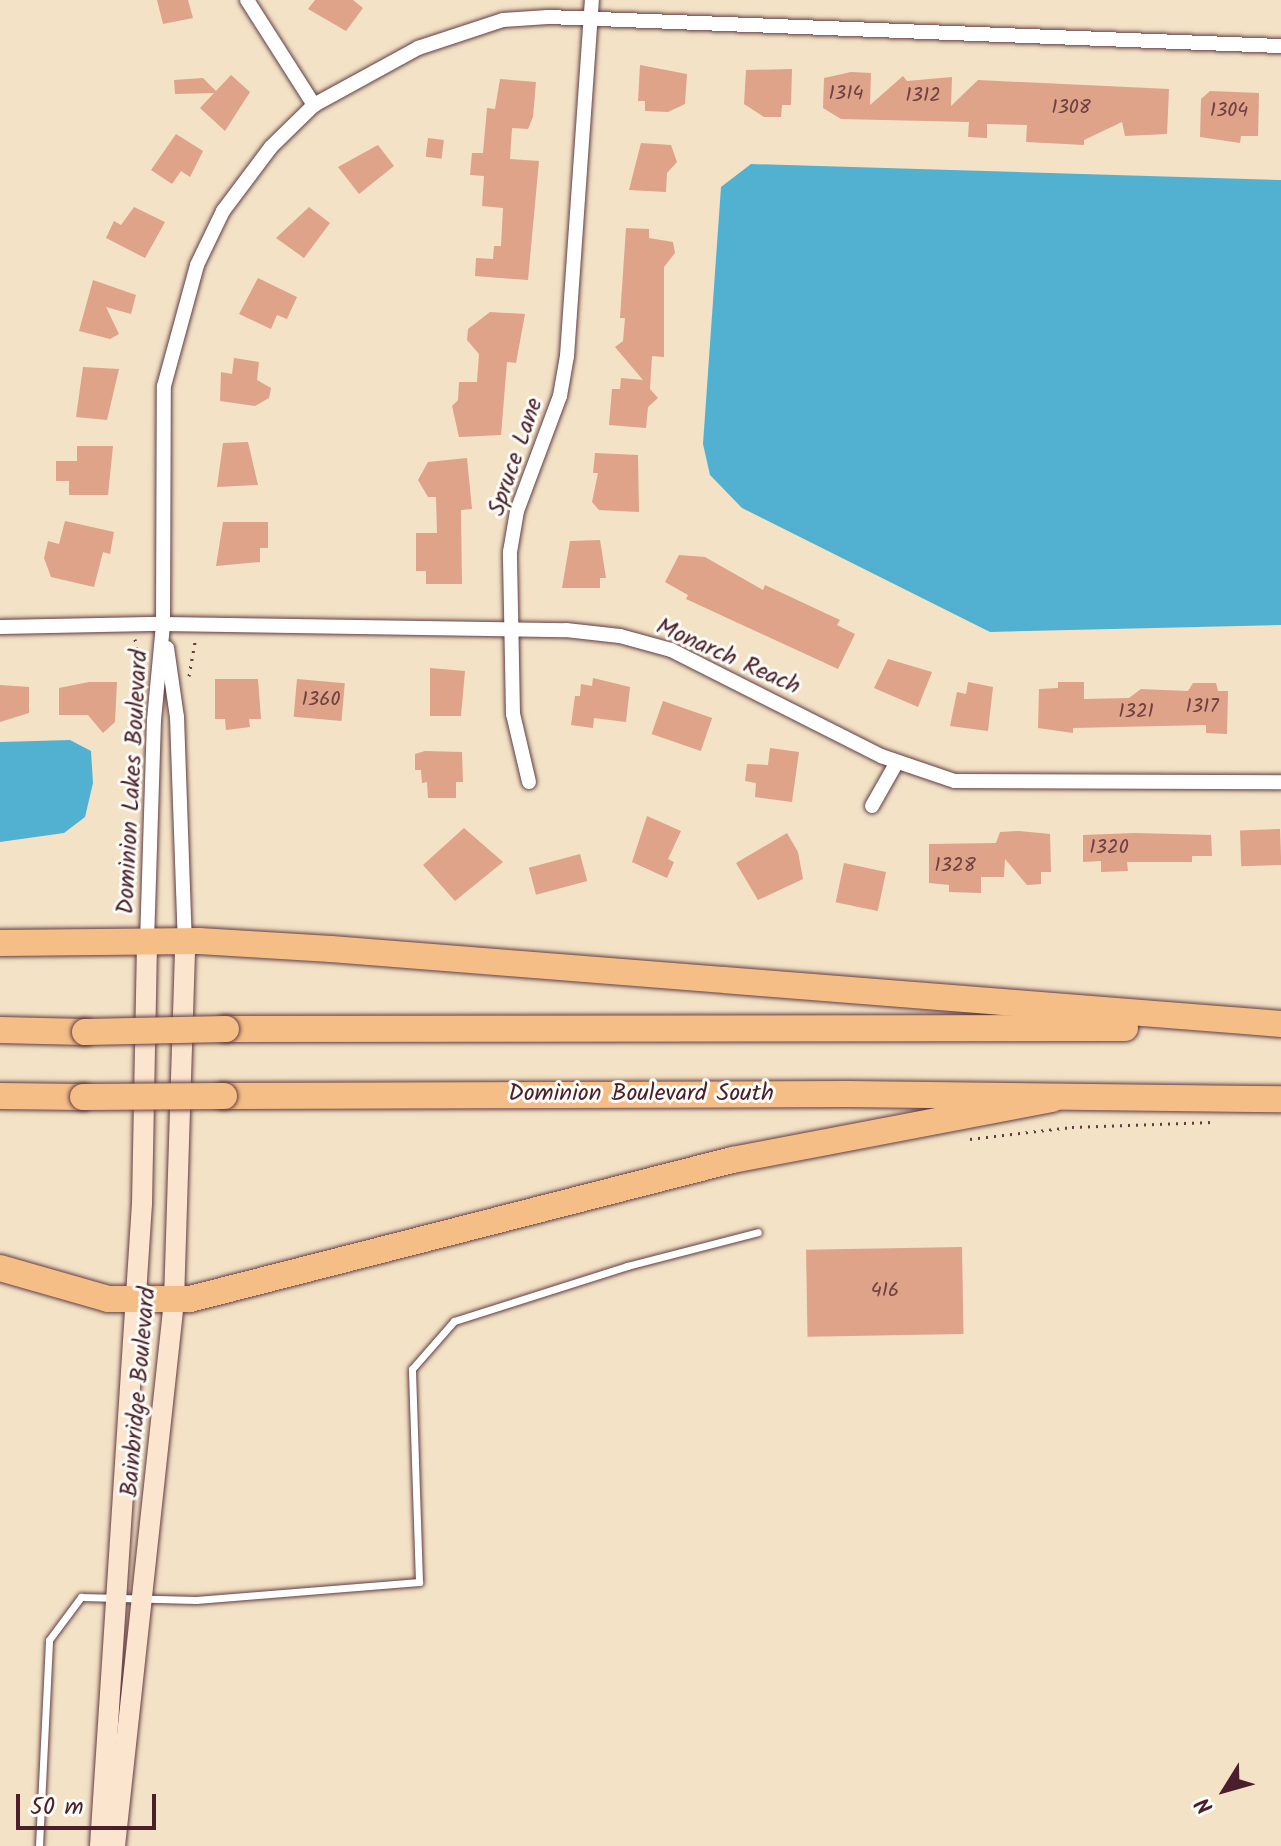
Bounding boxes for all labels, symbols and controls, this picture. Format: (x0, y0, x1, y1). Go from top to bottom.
house number: 1314 (829, 82, 863, 106)
house number: 1312 (905, 84, 941, 108)
house number: 1308 (1051, 96, 1091, 120)
house number: 1304 (1210, 99, 1248, 123)
street label: Spruce Lane (482, 394, 550, 520)
street label: Monarch Reach (652, 612, 804, 702)
street label: Dominion Lakes Boulevard (112, 649, 154, 915)
house number: 1360 (302, 688, 340, 712)
house number: 1317 (1185, 695, 1219, 719)
house number: 1321 (1118, 700, 1154, 724)
house number: 1320 (1089, 836, 1129, 860)
house number: 1328 (934, 854, 976, 878)
street label: Dominion Boulevard South (508, 1080, 774, 1108)
house number: 416 (871, 1279, 899, 1303)
street label: Bainbridge Boulevard (115, 1286, 163, 1498)
north arrow (1185, 1750, 1265, 1830)
scale bar (20, 1778, 160, 1828)
text: 50 m (30, 1788, 84, 1827)
text: N (1187, 1789, 1224, 1821)

